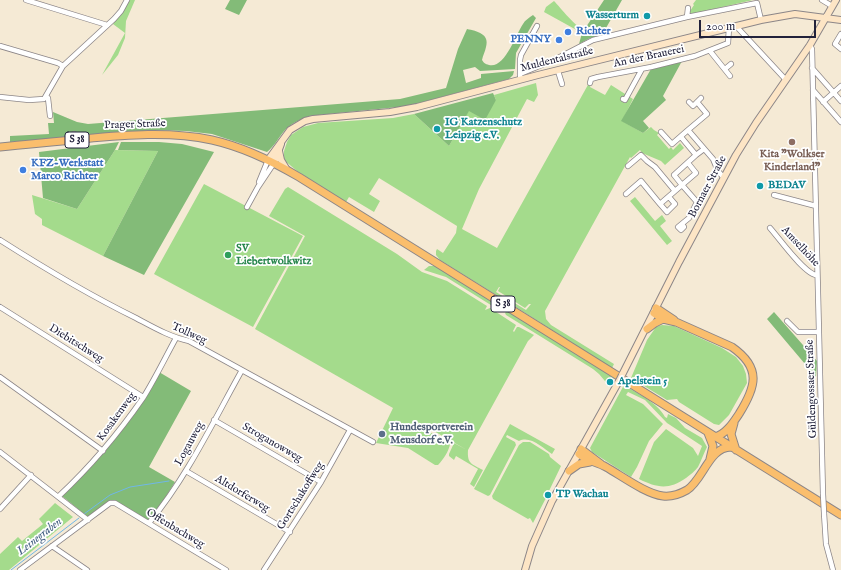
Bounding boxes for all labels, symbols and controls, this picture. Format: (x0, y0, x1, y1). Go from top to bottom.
place label: Wasserturm (586, 9, 639, 23)
marker: Wasserturm (642, 11, 652, 21)
scale bar (701, 12, 818, 38)
text: 200 m (706, 19, 735, 34)
place label: Richter (576, 25, 611, 39)
marker: Richter (563, 27, 573, 37)
place label: PENNY (511, 33, 551, 47)
marker: PENNY (554, 35, 564, 45)
street label: An der Brauerei (612, 43, 686, 71)
street label: Muldentalstraße (519, 45, 595, 75)
place label: IG Katzenschutz Leipzig e.V. (445, 116, 522, 142)
street label: Prager Straße (104, 117, 166, 133)
marker: IG Katzenschutz Leipzig e.V. (432, 124, 442, 134)
road number: S 38 (65, 132, 89, 148)
marker: Kita "Wolkser Kinderland" (787, 137, 797, 147)
place label: Kita "Wolkser Kinderland" (760, 148, 824, 174)
street label: Bornaer Straße (686, 154, 730, 220)
place label: KFZ-Werkstatt Marco Richter (31, 157, 104, 183)
marker: KFZ-Werkstatt Marco Richter (18, 165, 28, 175)
place label: BEDAV (768, 179, 806, 193)
marker: BEDAV (755, 181, 765, 191)
street label: Amselhöhe (778, 224, 822, 270)
place label: SV Liebertwolkwitz (236, 242, 311, 268)
marker: SV Liebertwolkwitz (223, 250, 233, 260)
road number: S 38 (491, 296, 515, 312)
street label: Tollweg (169, 320, 209, 348)
street label: Diebitschweg (46, 322, 106, 366)
street label: Güldengossaer Straße (804, 339, 820, 439)
place label: Apelstein 5 (618, 375, 667, 389)
marker: Apelstein 5 (605, 377, 615, 387)
street label: Kosakenweg (95, 390, 139, 444)
street label: Logauweg (172, 420, 208, 468)
street label: Stroganowweg (240, 420, 304, 466)
place label: Hundesportverein Meusdorf e.V. (390, 421, 473, 447)
marker: Hundesportverein Meusdorf e.V. (377, 429, 387, 439)
street label: Gortschakoffweg (275, 459, 327, 533)
street label: Altdorferweg (212, 473, 272, 515)
place label: TP Wachau (556, 488, 608, 502)
marker: TP Wachau (543, 490, 553, 500)
street label: Offenbachweg (143, 506, 207, 552)
water label: Leinegraben (15, 515, 65, 559)

